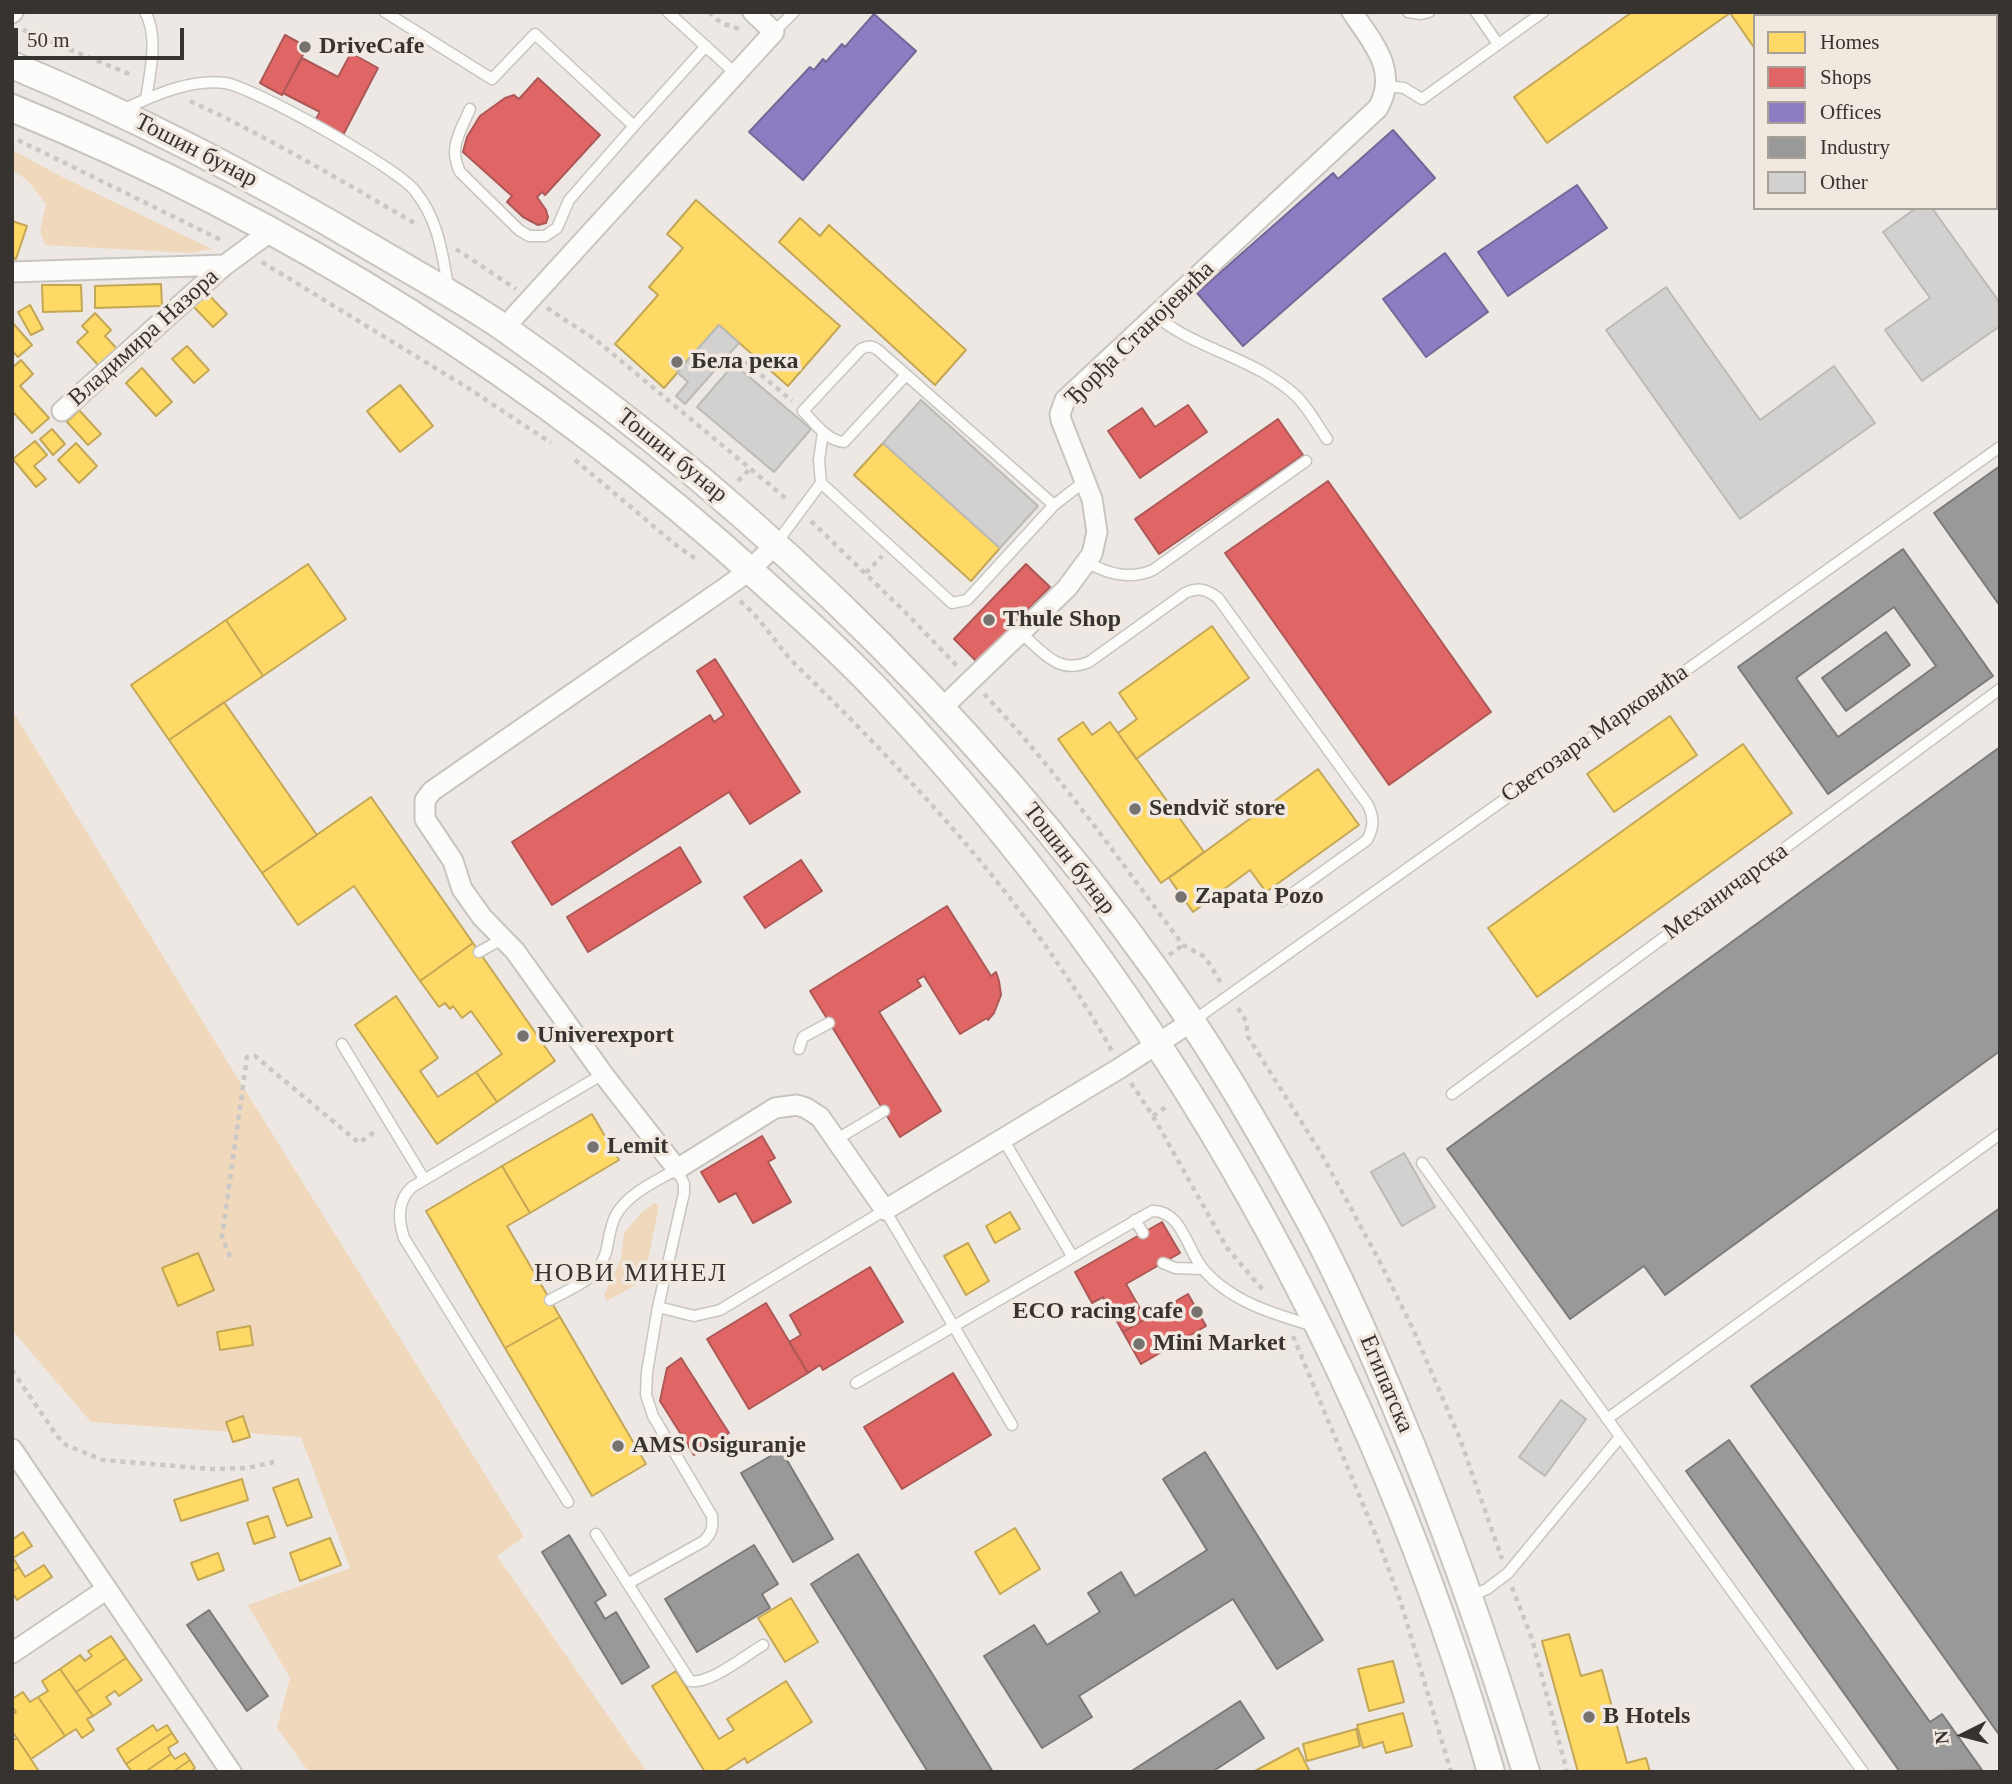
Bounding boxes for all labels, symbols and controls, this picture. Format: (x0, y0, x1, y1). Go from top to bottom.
scale bar (18, 14, 187, 58)
legend (1753, 14, 1998, 210)
text: 50 m (27, 28, 70, 52)
text: Homes (1820, 30, 1880, 54)
place label: DriveCafe (319, 33, 424, 61)
marker: DriveCafe (297, 39, 313, 55)
text: Shops (1820, 65, 1871, 89)
text: Offices (1820, 100, 1881, 124)
street label: Тошин бунар (130, 108, 262, 194)
text: Industry (1820, 135, 1890, 159)
text: Other (1820, 170, 1868, 194)
street label: Ђорђа Станојевића (1059, 255, 1221, 413)
street label: Владимира Назора (63, 263, 225, 413)
place label: Бела река (691, 348, 798, 376)
marker: Бела река (669, 354, 685, 370)
street label: Тошин бунар (611, 403, 733, 509)
place label: Thule Shop (1003, 606, 1121, 634)
marker: Thule Shop (981, 612, 997, 628)
street label: Светозара Марковића (1496, 659, 1694, 809)
place label: Sendvič store (1149, 795, 1285, 823)
street label: Тошин бунар (1016, 797, 1122, 921)
marker: Sendvič store (1127, 801, 1143, 817)
street label: Механичарска (1658, 837, 1794, 947)
place label: Zapata Pozo (1195, 883, 1324, 911)
marker: Zapata Pozo (1173, 889, 1189, 905)
place label: Univerexport (537, 1022, 674, 1050)
marker: Univerexport (515, 1028, 531, 1044)
place label: Lemit (607, 1133, 668, 1161)
marker: Lemit (585, 1139, 601, 1155)
district label: НОВИ МИНЕЛ (535, 1258, 727, 1290)
place label: ECO racing cafe (1012, 1298, 1183, 1326)
marker: ECO racing cafe (1189, 1304, 1205, 1320)
place label: Mini Market (1153, 1330, 1286, 1358)
street label: Египатска (1353, 1331, 1419, 1437)
marker: Mini Market (1131, 1336, 1147, 1352)
place label: AMS Osiguranje (632, 1432, 806, 1460)
marker: AMS Osiguranje (610, 1438, 626, 1454)
north arrow (1928, 1700, 1998, 1770)
place label: B Hotels (1603, 1703, 1690, 1731)
marker: B Hotels (1581, 1709, 1597, 1725)
text: N (1930, 1729, 1953, 1745)

